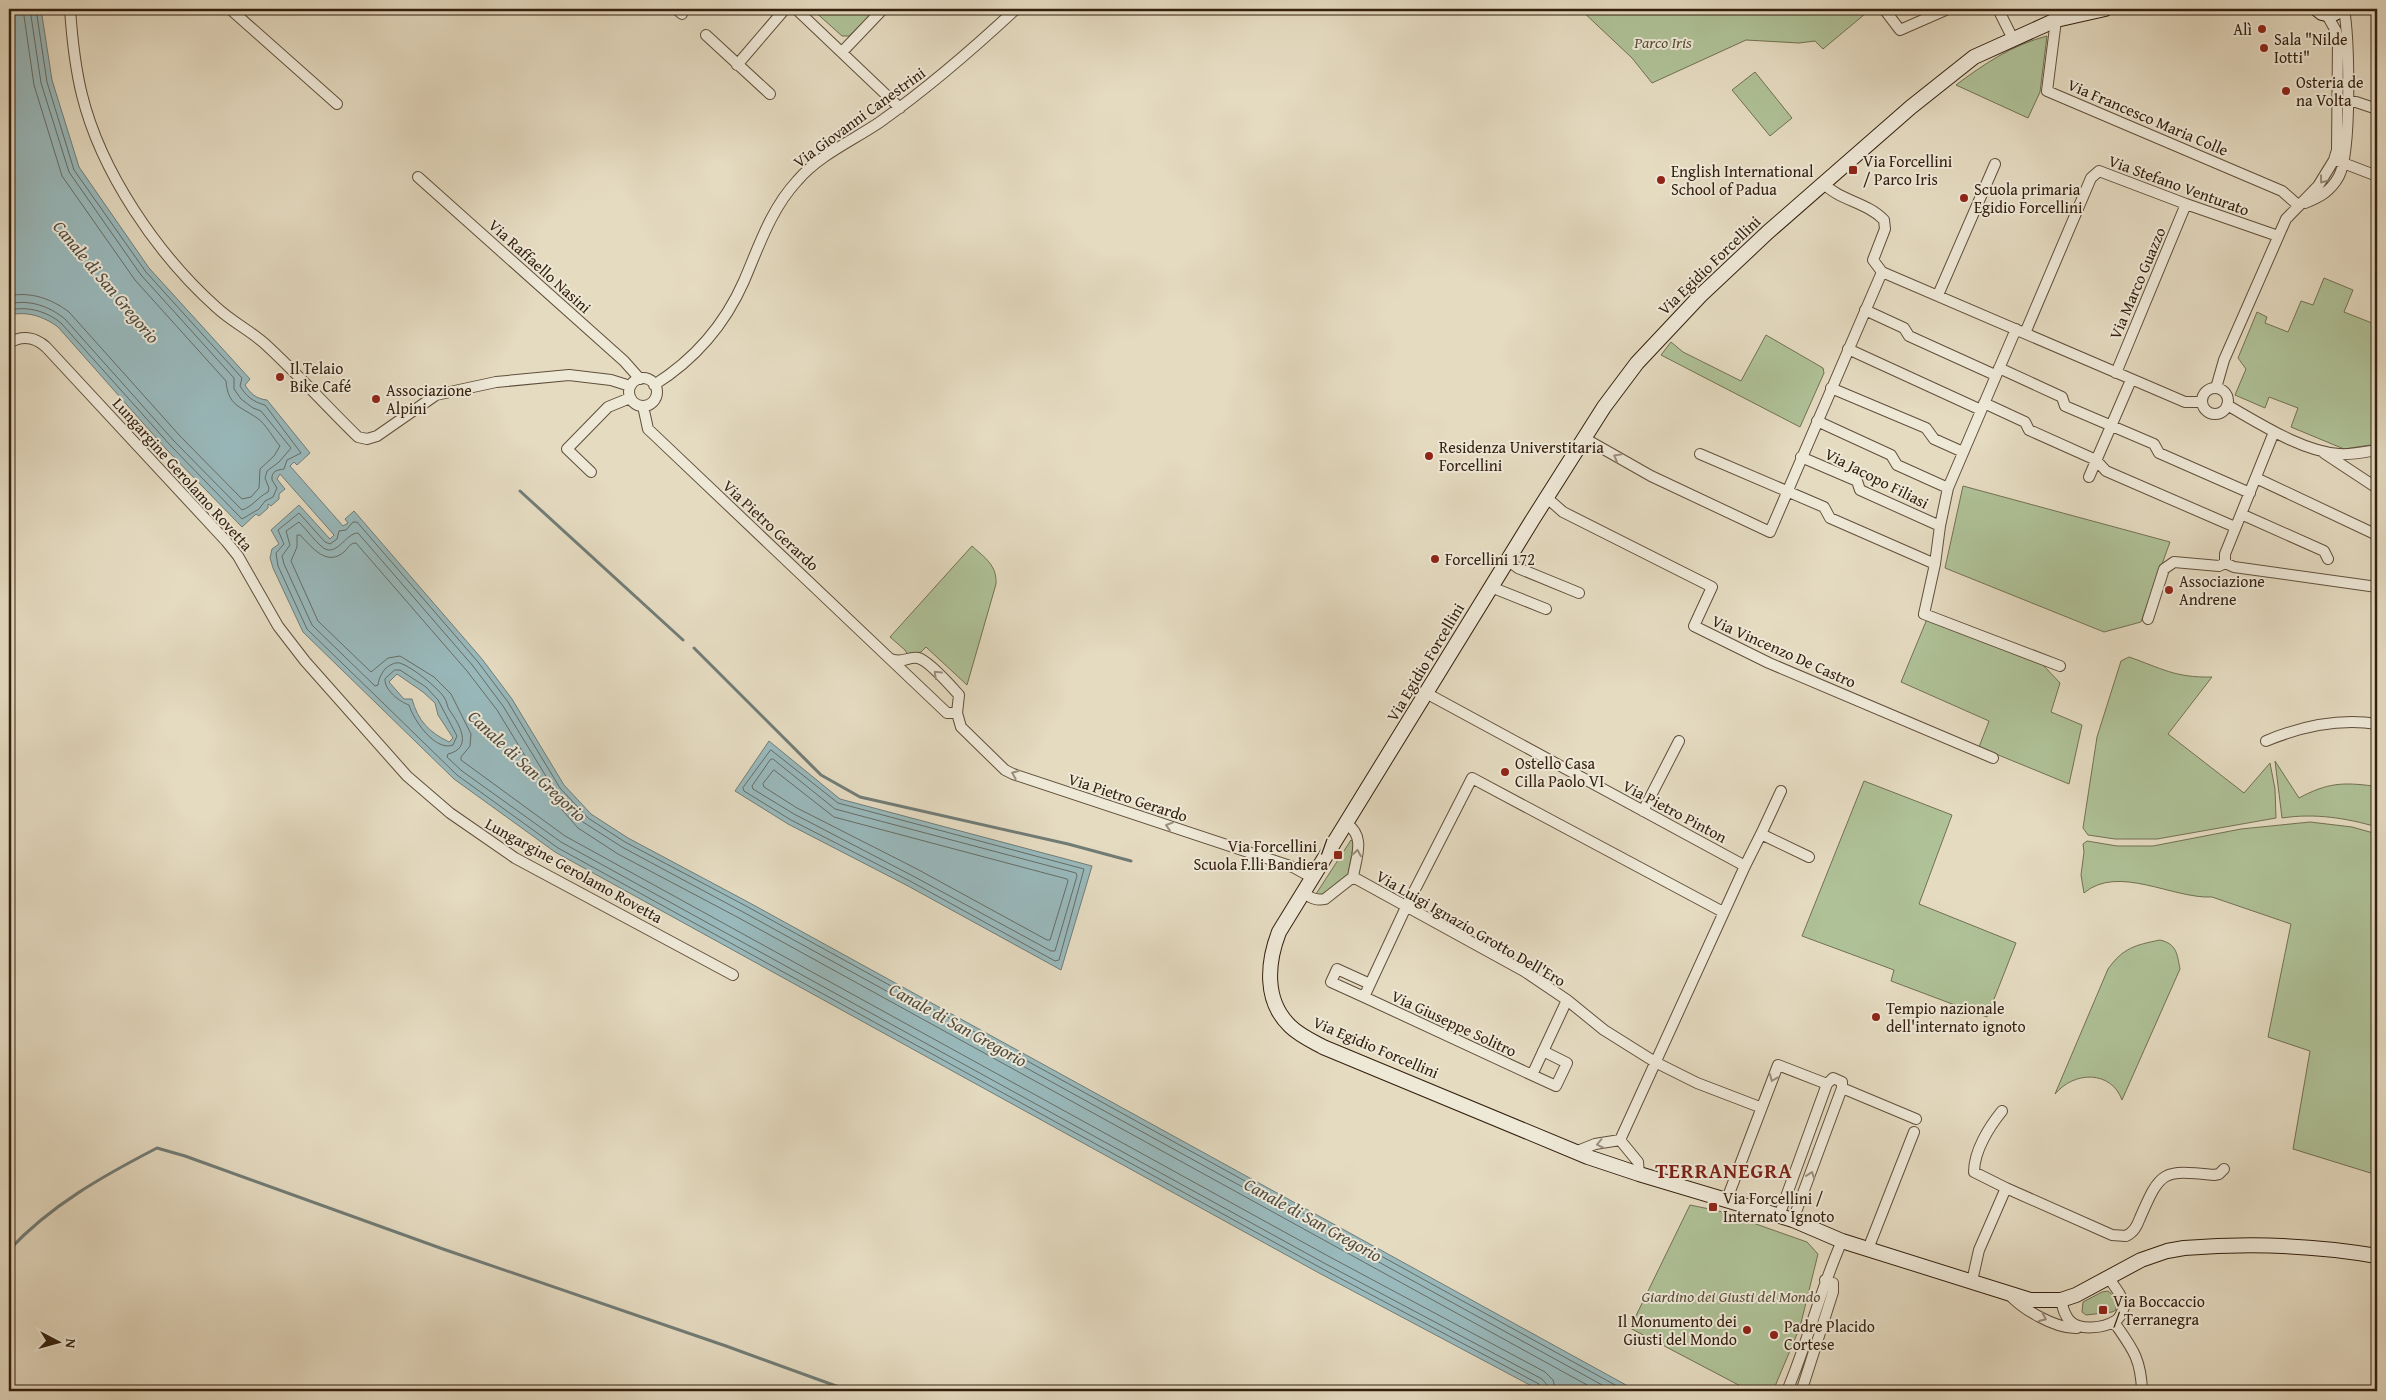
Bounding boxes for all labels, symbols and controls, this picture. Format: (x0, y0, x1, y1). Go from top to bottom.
place label: Alì (2233, 17, 2253, 41)
marker: Alì (2256, 23, 2268, 35)
place label: Sala "Nilde Iotti" (2274, 27, 2347, 69)
park label: Parco Iris (1633, 30, 1692, 54)
marker: Sala "Nilde Iotti" (2258, 42, 2270, 54)
street label: Via Giovanni Canestrini (788, 60, 931, 173)
place label: Osteria de na Volta (2296, 70, 2363, 112)
street label: Via Francesco Maria Colle (2064, 72, 2232, 162)
marker: Osteria de na Volta (2280, 85, 2292, 97)
street label: Via Stefano Venturato (2105, 148, 2253, 222)
place label: Via Forcellini / Parco Iris (1863, 149, 1953, 191)
place label: English International School of Padua (1671, 159, 1814, 201)
marker: Via Forcellini / Parco Iris (1847, 164, 1859, 176)
marker: English International School of Padua (1655, 174, 1667, 186)
one-way arrow (2320, 174, 2329, 184)
place label: Scuola primaria Egidio Forcellini (1974, 177, 2083, 219)
marker: Scuola primaria Egidio Forcellini (1958, 192, 1970, 204)
street label: Via Egidio Forcellini (1652, 209, 1766, 320)
street label: Via Raffaello Nasini (483, 213, 597, 319)
water label: Canale di San Gregorio (47, 214, 166, 349)
street label: Via Marco Guazzo (2103, 223, 2171, 343)
place label: Il Telaio Bike Café (290, 356, 351, 398)
marker: Il Telaio Bike Café (274, 371, 286, 383)
place label: Associazione Alpini (386, 378, 472, 420)
street label: Lungargine Gerolamo Rovetta (107, 392, 259, 556)
marker: Associazione Alpini (370, 393, 382, 405)
place label: Residenza Universtitaria Forcellini (1439, 435, 1604, 477)
street label: Via Jacopo Filiasi (1821, 441, 1934, 515)
marker: Residenza Universtitaria Forcellini (1423, 450, 1435, 462)
one-way arrow (1614, 454, 1623, 464)
street label: Via Pietro Gerardo (717, 474, 825, 576)
place label: Forcellini 172 (1445, 547, 1535, 571)
marker: Forcellini 172 (1429, 553, 1441, 565)
place label: Associazione Andrene (2179, 569, 2265, 611)
marker: Associazione Andrene (2163, 584, 2175, 596)
street label: Via Egidio Forcellini (1380, 598, 1470, 726)
street label: Via Vincenzo De Castro (1708, 608, 1860, 694)
one-way arrow (934, 670, 943, 679)
water label: Canale di San Gregorio (462, 703, 593, 828)
place label: Ostello Casa Cilla Paolo VI (1515, 751, 1604, 793)
street label: Via Pietro Gerardo (1065, 766, 1191, 828)
marker: Ostello Casa Cilla Paolo VI (1499, 766, 1511, 778)
one-way arrow (1011, 770, 1020, 781)
street label: Via Pietro Pinton (1619, 773, 1732, 849)
street label: Lungargine Gerolamo Rovetta (481, 811, 667, 929)
one-way arrow (1165, 822, 1173, 832)
place label: Via Forcellini / Scuola F.lli Bandiera (1193, 834, 1328, 876)
one-way arrow (1351, 848, 1361, 857)
marker: Via Forcellini / Scuola F.lli Bandiera (1332, 849, 1344, 861)
street label: Via Luigi Ignazio Grotto Dell'Ero (1372, 864, 1570, 992)
water label: Canale di San Gregorio (884, 975, 1032, 1074)
street label: Via Giuseppe Solitro (1387, 983, 1521, 1063)
place label: Tempio nazionale dell'internato ignoto (1886, 996, 2026, 1038)
street label: Via Egidio Forcellini (1309, 1010, 1443, 1085)
marker: Tempio nazionale dell'internato ignoto (1870, 1011, 1882, 1023)
one-way arrow (1769, 1073, 1779, 1082)
one-way arrow (1595, 1138, 1604, 1148)
district label: TERRANEGRA (1655, 1155, 1793, 1186)
water label: Canale di San Gregorio (1239, 1170, 1387, 1269)
one-way arrow (1805, 1171, 1815, 1180)
place label: Via Forcellini / Internato Ignoto (1723, 1186, 1834, 1228)
marker: Via Forcellini / Internato Ignoto (1707, 1201, 1719, 1213)
park label: Giardino dei Giusti del Mondo (1642, 1284, 1821, 1308)
place label: Via Boccaccio / Terranegra (2113, 1289, 2205, 1331)
marker: Via Boccaccio / Terranegra (2097, 1304, 2109, 1316)
place label: Il Monumento dei Giusti del Mondo (1618, 1309, 1738, 1351)
one-way arrow (2038, 1311, 2047, 1322)
place label: Padre Placido Cortese (1784, 1314, 1875, 1356)
north arrow (32, 1318, 82, 1368)
marker: Il Monumento dei Giusti del Mondo (1741, 1324, 1753, 1336)
marker: Padre Placido Cortese (1768, 1329, 1780, 1341)
text: N (60, 1338, 81, 1350)

